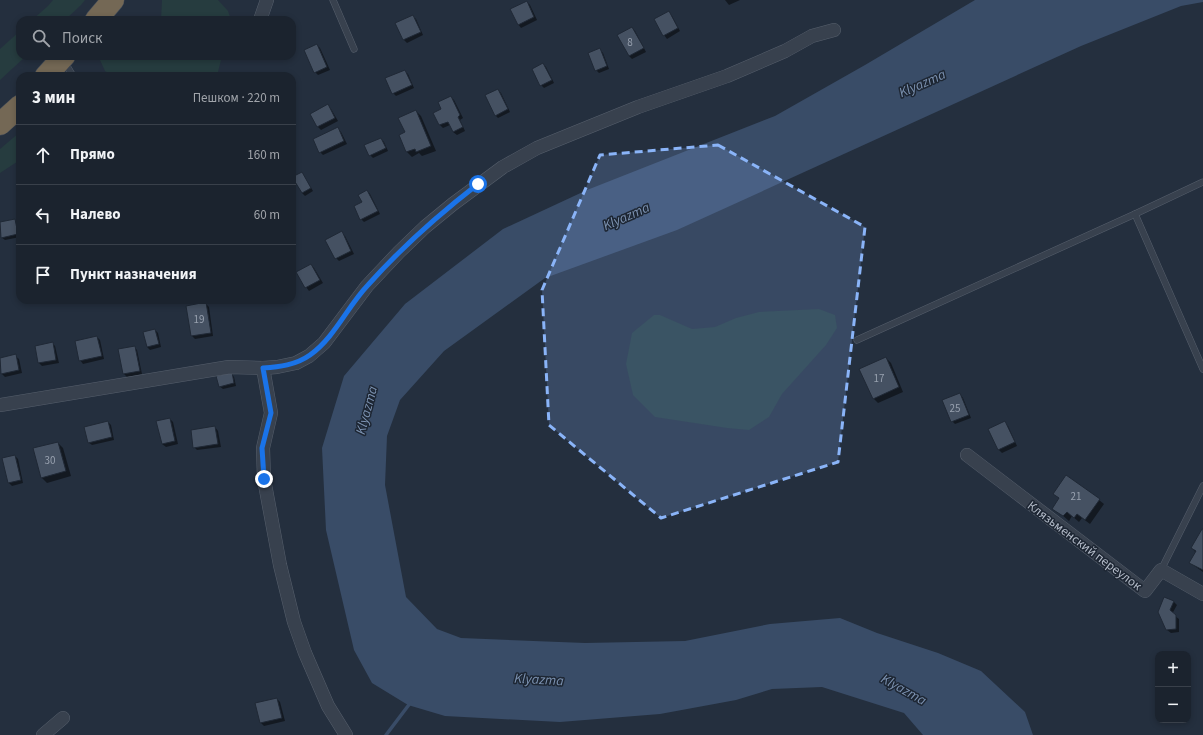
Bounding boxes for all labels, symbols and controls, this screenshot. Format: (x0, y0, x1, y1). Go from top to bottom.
search box (16, 16, 296, 60)
icon: search (30, 27, 52, 49)
text: Поиск (62, 28, 103, 49)
house number: 8 (627, 35, 633, 50)
water label: Klyazma (896, 65, 949, 103)
text: 3 мин (32, 86, 75, 110)
text: Пешком · 220 m (193, 89, 280, 107)
icon: ahead (32, 144, 54, 166)
text: Прямо (70, 144, 115, 165)
text: 160 m (247, 146, 280, 164)
route start (469, 175, 487, 193)
water label: Klyazma (600, 198, 653, 236)
icon: left (32, 204, 54, 226)
text: Налево (70, 204, 121, 225)
text: 60 m (254, 206, 280, 224)
icon: arrive (32, 264, 54, 286)
text: Пункт назначения (70, 264, 197, 285)
house number: 19 (194, 312, 204, 327)
house number: 17 (874, 371, 884, 386)
water label: Klyazma (351, 383, 383, 437)
house number: 25 (950, 401, 960, 416)
house number: 30 (45, 453, 55, 468)
route end (255, 470, 273, 488)
house number: 21 (1071, 489, 1081, 504)
street label: Клязьменский переулок (1023, 497, 1146, 595)
map controls (1155, 651, 1191, 723)
button: + (1155, 651, 1191, 687)
water label: Klyazma (514, 669, 565, 691)
water label: Klyazma (877, 669, 930, 711)
button: − (1155, 687, 1191, 723)

